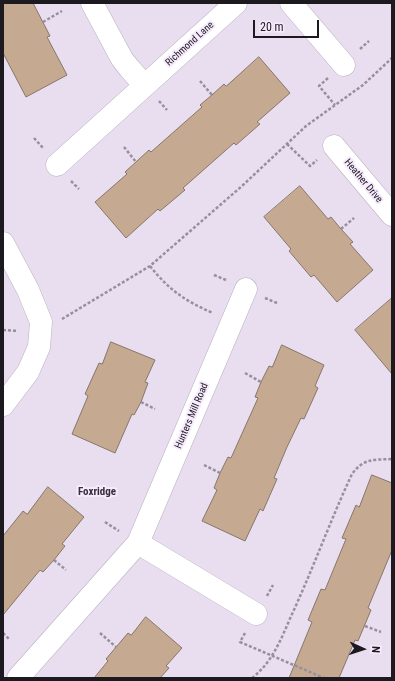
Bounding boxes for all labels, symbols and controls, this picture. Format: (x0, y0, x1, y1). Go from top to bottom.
scale bar (255, 12, 321, 38)
street label: Richmond Lane (163, 19, 217, 69)
text: 20 m (260, 20, 284, 34)
street label: Heather Drive (341, 157, 385, 205)
street label: Hunters Mill Road (173, 381, 211, 451)
district label: Foxridge (78, 485, 116, 499)
north arrow (343, 629, 383, 669)
text: N (369, 646, 382, 653)

